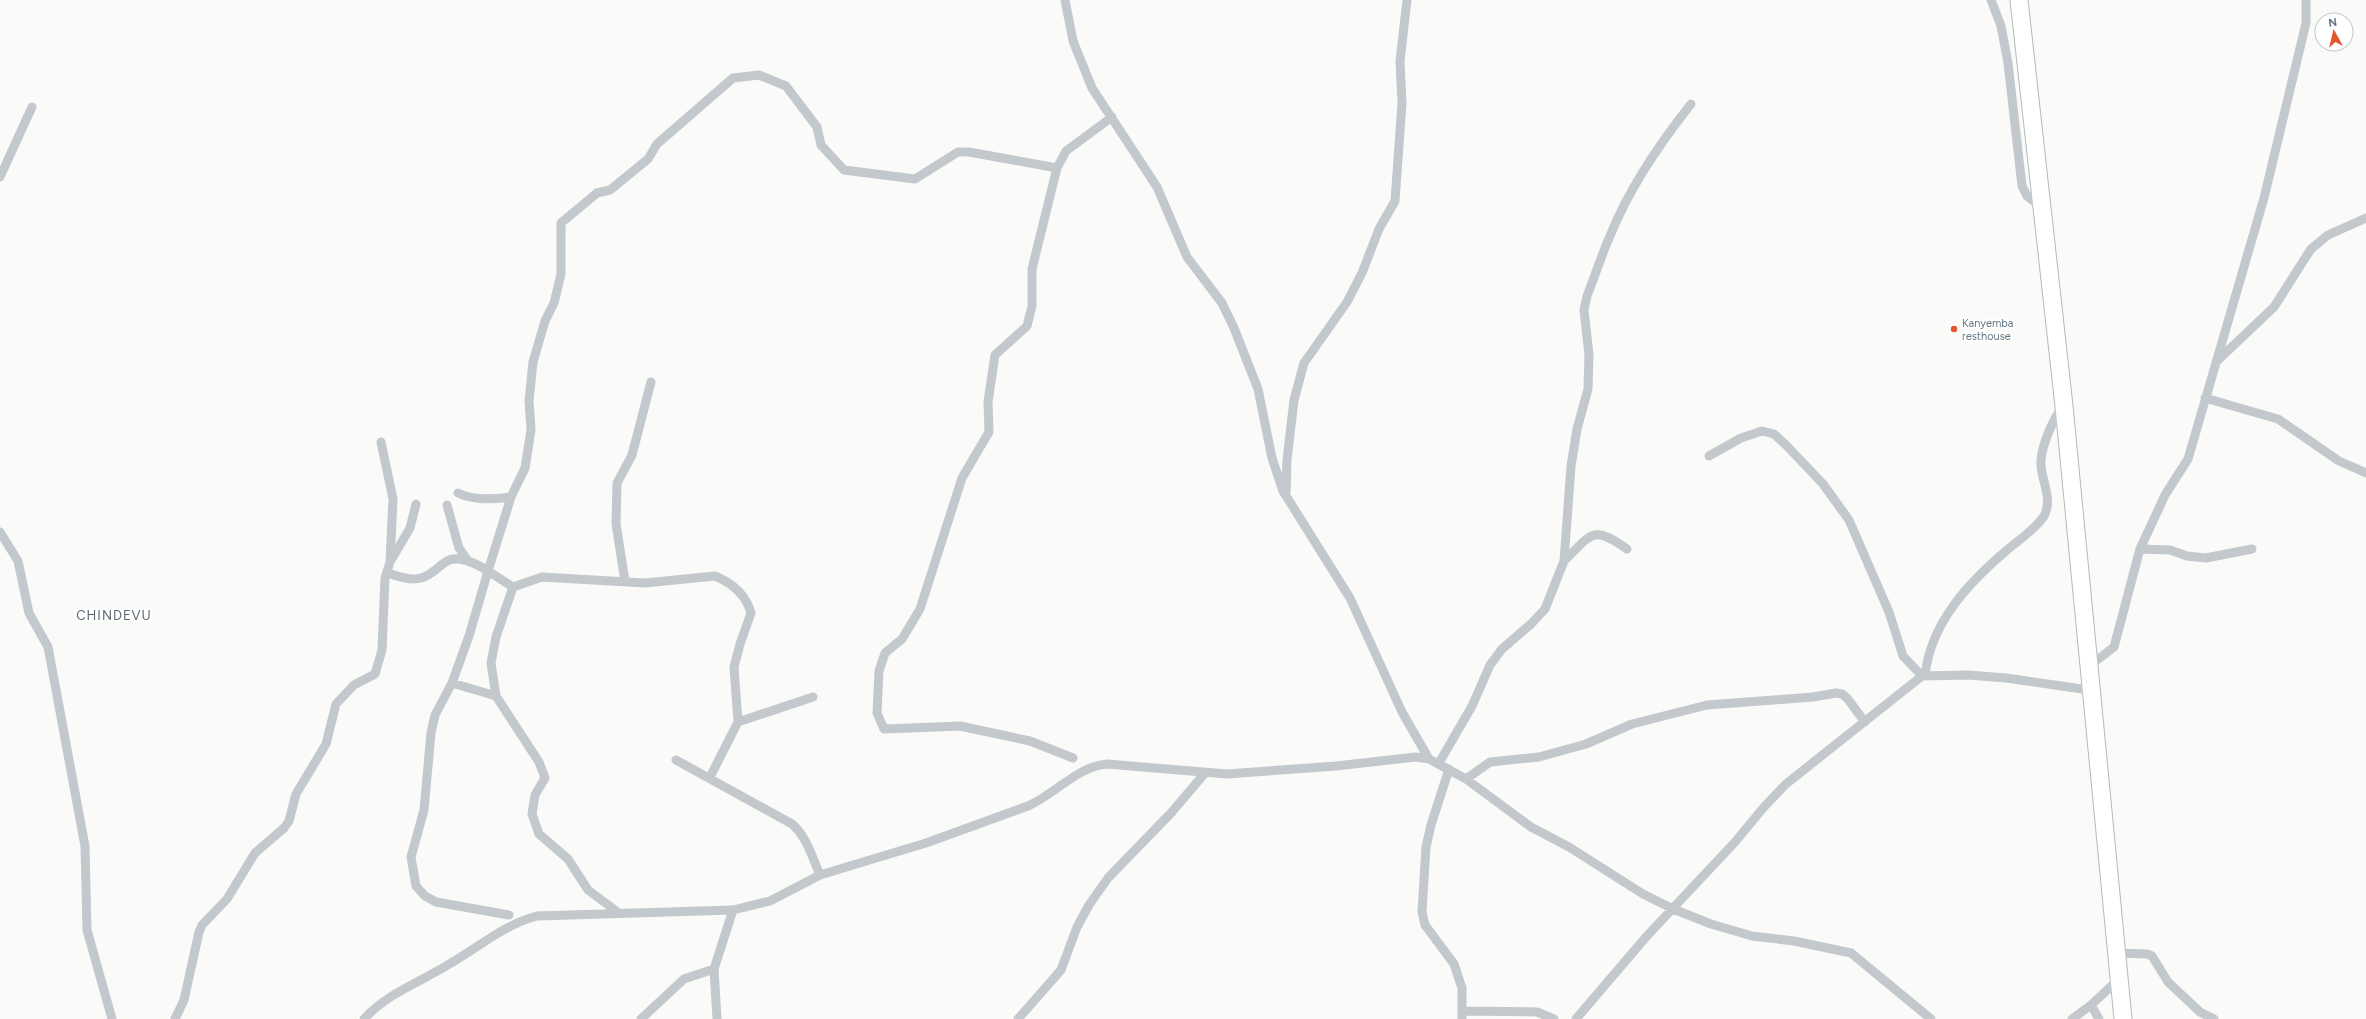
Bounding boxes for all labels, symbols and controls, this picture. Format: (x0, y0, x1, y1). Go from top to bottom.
north arrow (2314, 12, 2354, 52)
text: N (2328, 16, 2338, 30)
place label: Kanyemba resthouse (1962, 317, 2013, 343)
marker: Kanyemba resthouse (1949, 324, 1959, 334)
district label: CHINDEVU (76, 608, 152, 623)

